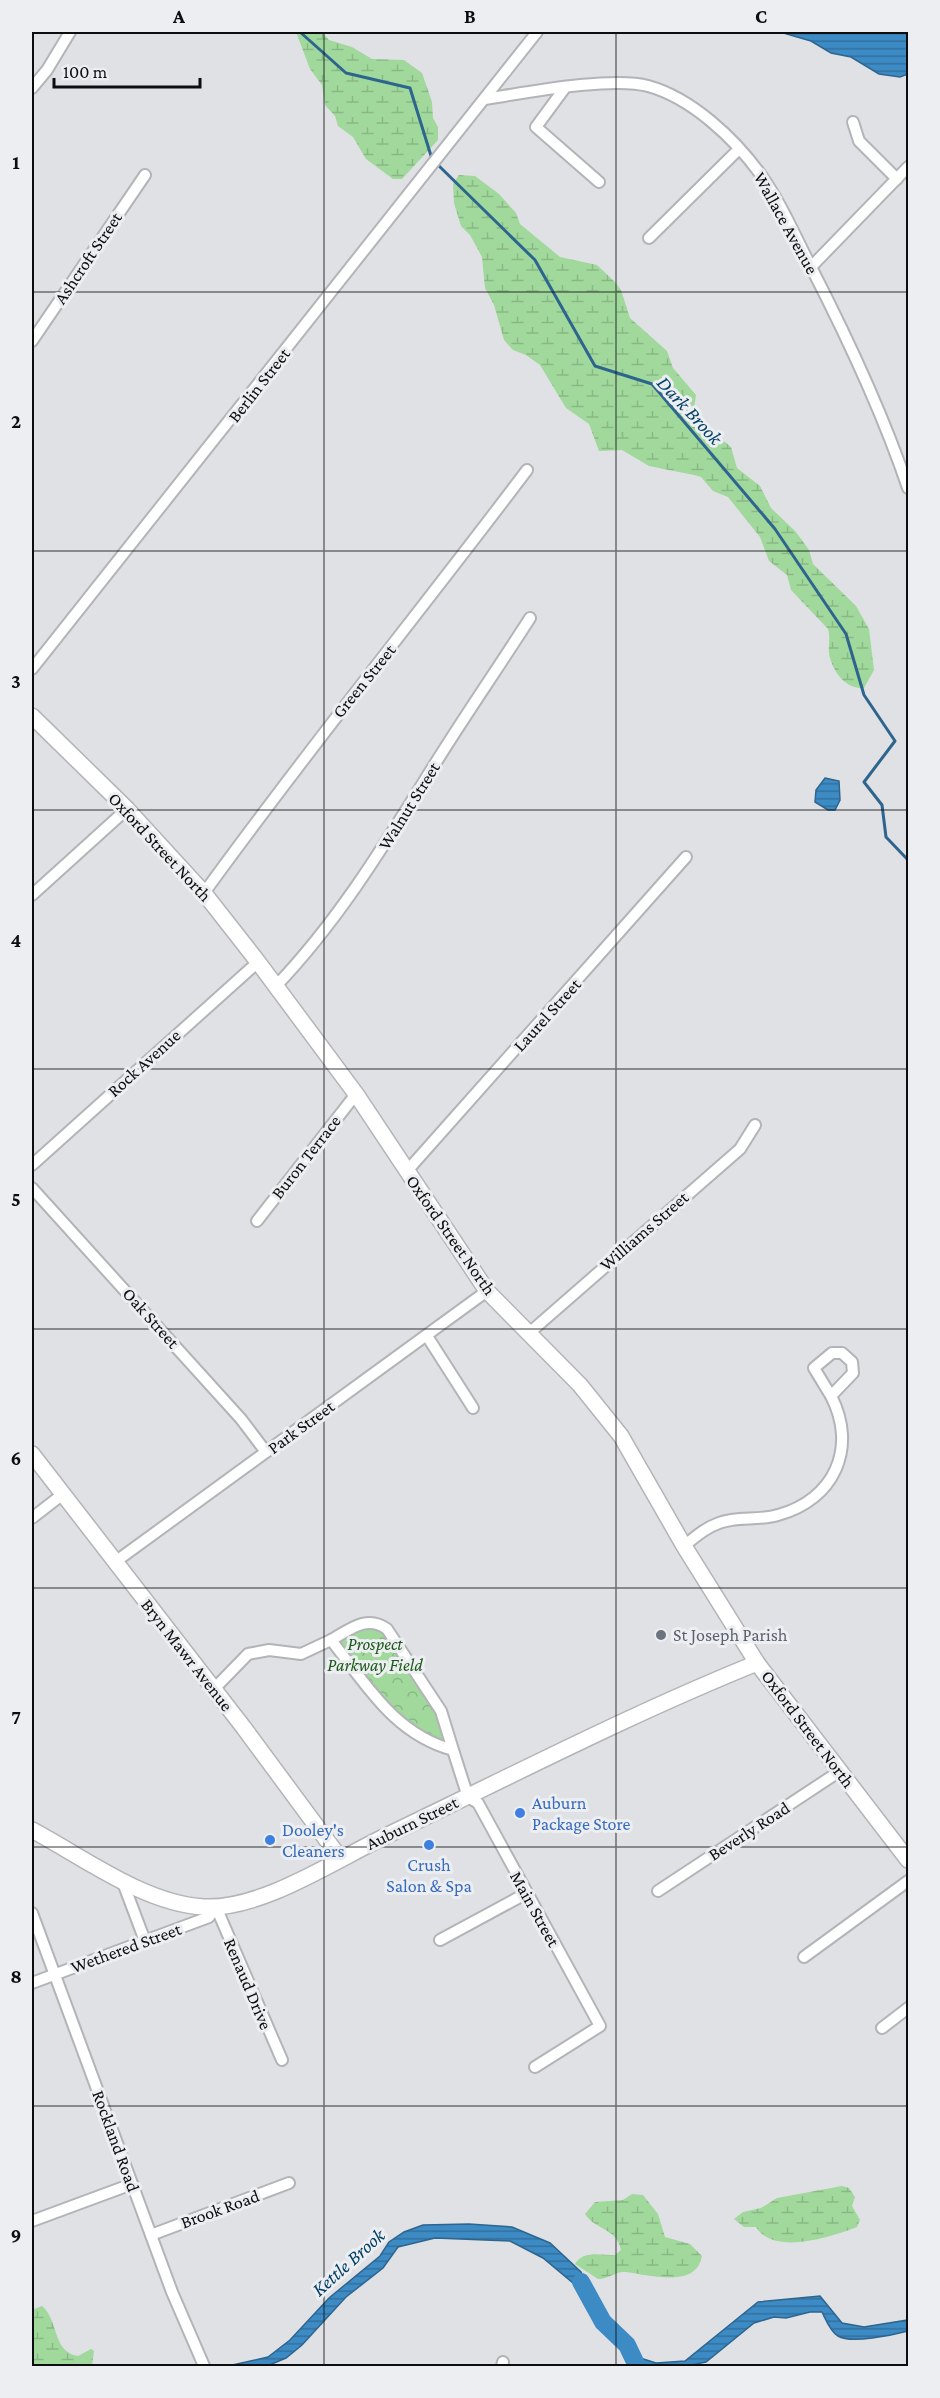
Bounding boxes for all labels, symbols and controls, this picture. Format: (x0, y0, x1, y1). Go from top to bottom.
text: A (172, 5, 186, 27)
text: B (464, 5, 476, 27)
text: C (755, 5, 767, 27)
scale bar (54, 51, 200, 89)
text: 100 m (63, 62, 108, 82)
text: 1 (12, 151, 20, 173)
street label: Wallace Avenue (750, 169, 822, 278)
street label: Ashcroft Street (50, 208, 127, 308)
street label: Berlin Street (224, 343, 295, 426)
water label: Dark Brook (653, 371, 728, 450)
text: 2 (11, 410, 21, 432)
street label: Green Street (328, 640, 400, 722)
text: 3 (11, 670, 21, 692)
street label: Walnut Street (374, 758, 444, 853)
street label: Oxford Street North (104, 788, 216, 906)
text: 4 (11, 929, 22, 951)
street label: Laurel Street (509, 974, 586, 1056)
street label: Rock Avenue (103, 1025, 185, 1101)
street label: Buron Terrace (267, 1111, 345, 1203)
street label: Oxford Street North (402, 1171, 500, 1299)
street label: Williams Street (596, 1187, 693, 1275)
text: 5 (11, 1188, 21, 1210)
street label: Oak Street (119, 1284, 184, 1353)
street label: Park Street (264, 1396, 339, 1458)
text: 6 (11, 1447, 21, 1469)
street label: Bryn Mawr Avenue (137, 1595, 237, 1715)
place label: St Joseph Parish (673, 1625, 788, 1645)
marker: St Joseph Parish (654, 1628, 668, 1642)
park label: Prospect Parkway Field (327, 1634, 423, 1675)
street label: Oxford Street North (757, 1666, 859, 1792)
text: 7 (11, 1706, 21, 1728)
street label: Auburn Street (363, 1792, 462, 1854)
place label: Auburn Package Store (532, 1793, 630, 1834)
street label: Beverly Road (705, 1797, 794, 1865)
marker: Auburn Package Store (513, 1806, 527, 1820)
place label: Dooley's Cleaners (282, 1820, 345, 1861)
marker: Dooley's Cleaners (263, 1833, 277, 1847)
marker: Crush Salon & Spa (422, 1838, 436, 1852)
place label: Crush Salon & Spa (386, 1855, 472, 1896)
street label: Main Street (506, 1868, 564, 1951)
street label: Wethered Street (68, 1918, 185, 1977)
street label: Renaud Drive (220, 1935, 276, 2033)
text: 8 (10, 1965, 22, 1987)
street label: Rockland Road (88, 2087, 144, 2195)
street label: Brook Road (178, 2185, 263, 2232)
water label: Kettle Brook (307, 2223, 390, 2300)
text: 9 (11, 2224, 21, 2246)

